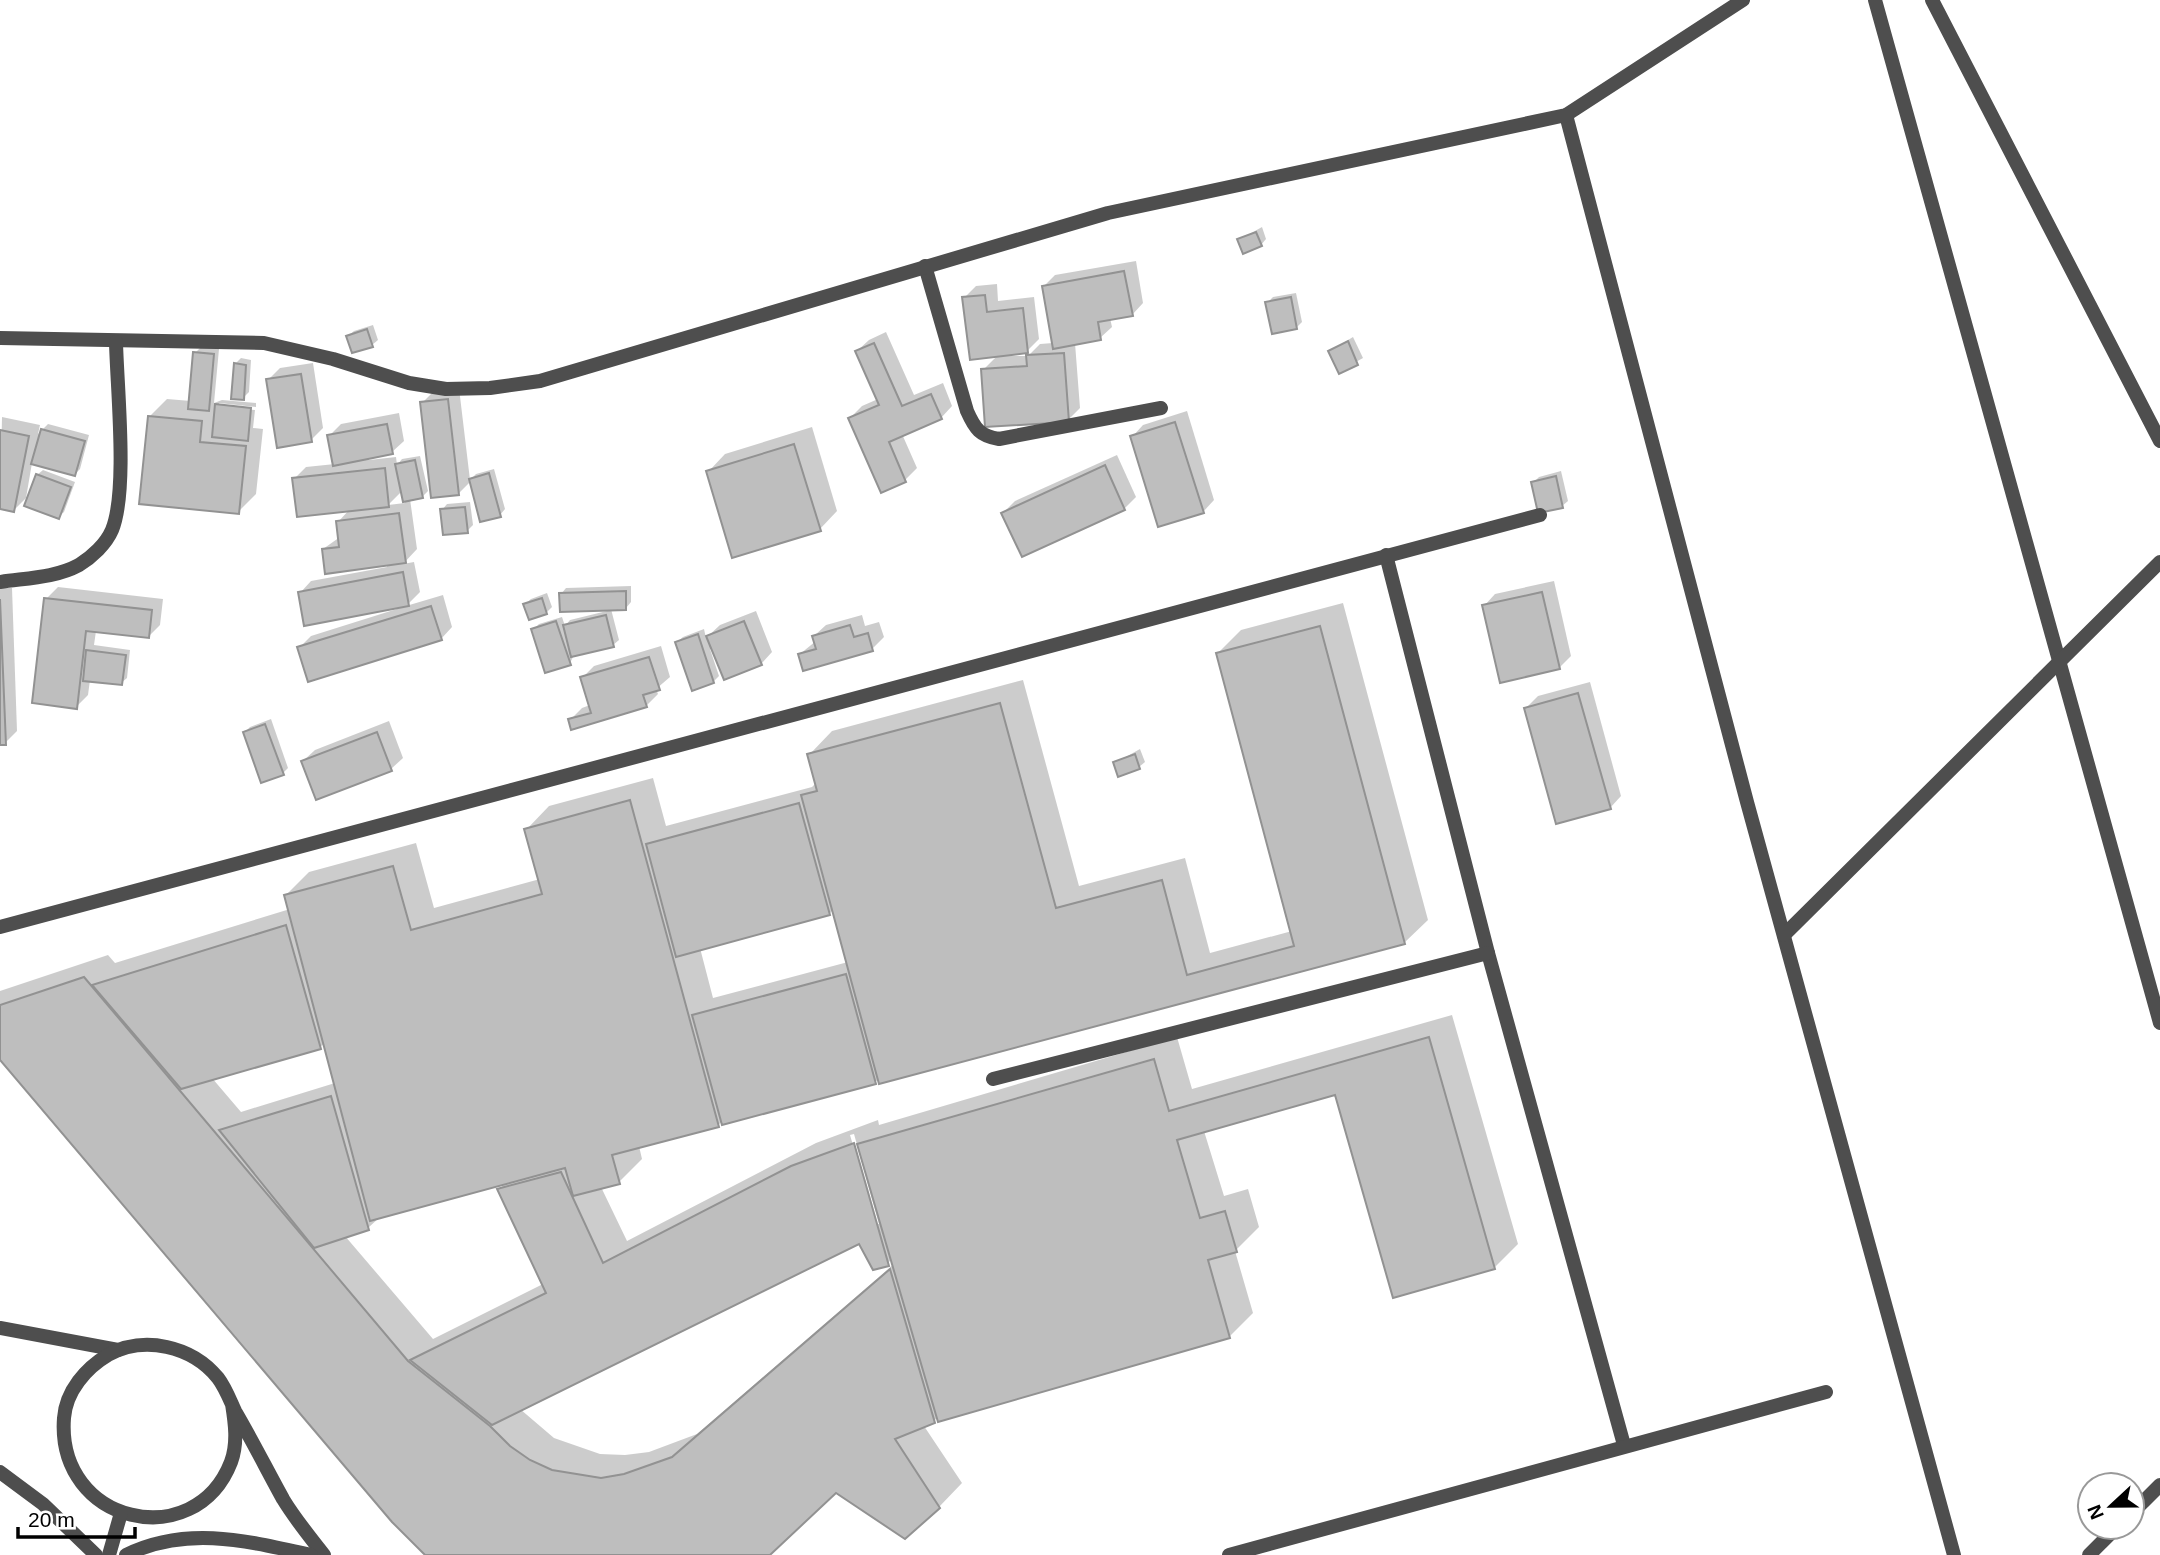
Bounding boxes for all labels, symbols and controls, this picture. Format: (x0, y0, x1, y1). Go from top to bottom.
north arrow (2076, 1471, 2146, 1541)
scale bar (18, 1496, 135, 1540)
text: N (2083, 1502, 2108, 1522)
text: 20 m (28, 1508, 75, 1531)

